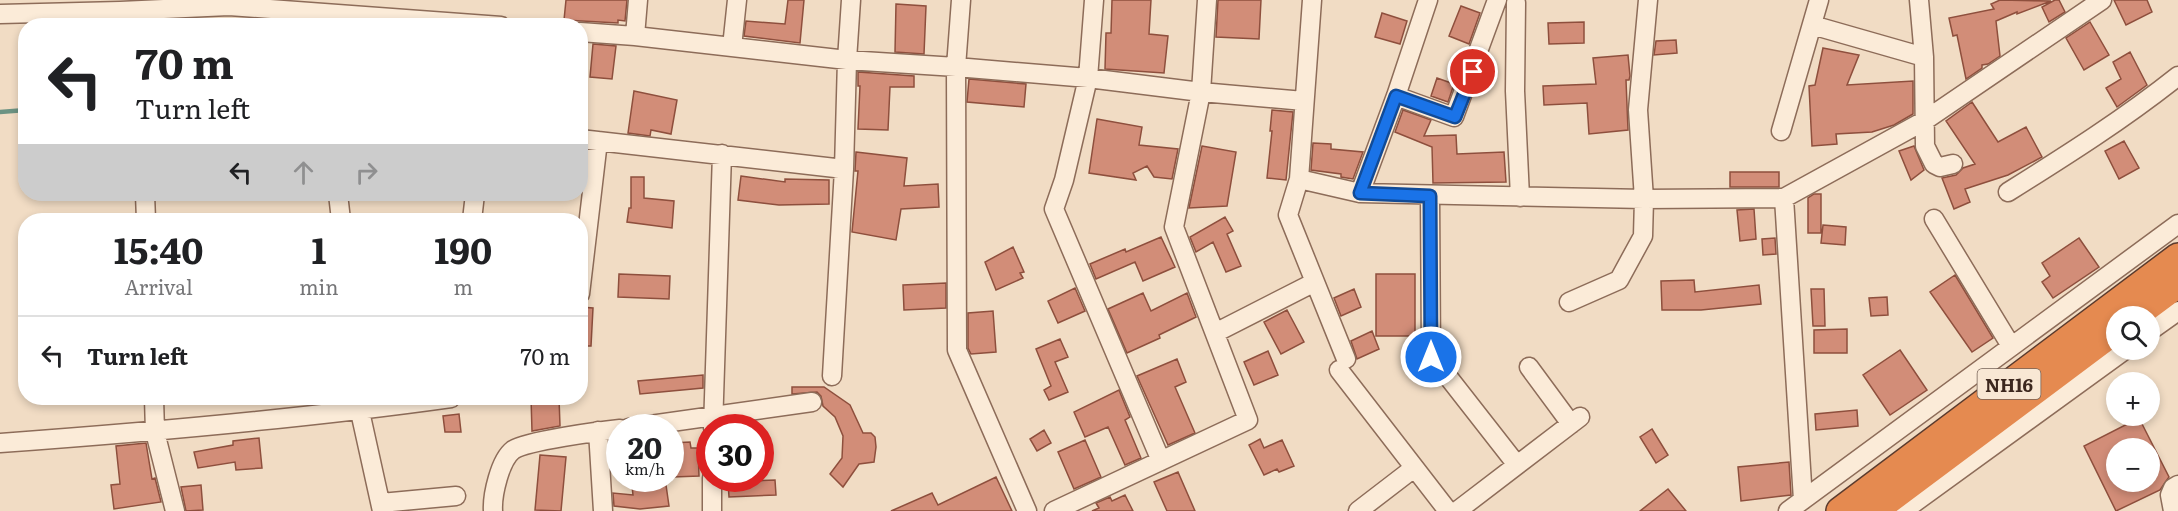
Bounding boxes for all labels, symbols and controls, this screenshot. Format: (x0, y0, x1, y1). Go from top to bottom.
text: 70 m (135, 30, 234, 92)
icon: left (36, 42, 114, 120)
pin (1447, 46, 1498, 97)
icon: arrive (1456, 55, 1489, 88)
text: Turn left (135, 87, 250, 127)
icon: left (224, 156, 257, 189)
icon: ahead (287, 156, 320, 189)
icon: right (350, 156, 383, 189)
text: 15:40 (114, 222, 203, 275)
text: 1 (311, 222, 326, 275)
text: 190 (434, 222, 492, 275)
text: Arrival (124, 271, 193, 301)
text: min (299, 271, 339, 301)
text: m (454, 271, 473, 301)
map controls (2106, 306, 2160, 492)
button: search (2106, 306, 2160, 360)
position arrow (1399, 325, 1463, 389)
icon: left (36, 339, 69, 372)
text: Turn left (87, 339, 188, 372)
text: 70 m (520, 339, 570, 372)
road number: NH16 (1978, 369, 2040, 399)
button: + (2106, 372, 2160, 426)
speed limit sign: 30 (696, 414, 774, 492)
text: 20 (628, 424, 662, 468)
button: − (2106, 438, 2160, 492)
text: km/h (625, 457, 665, 480)

